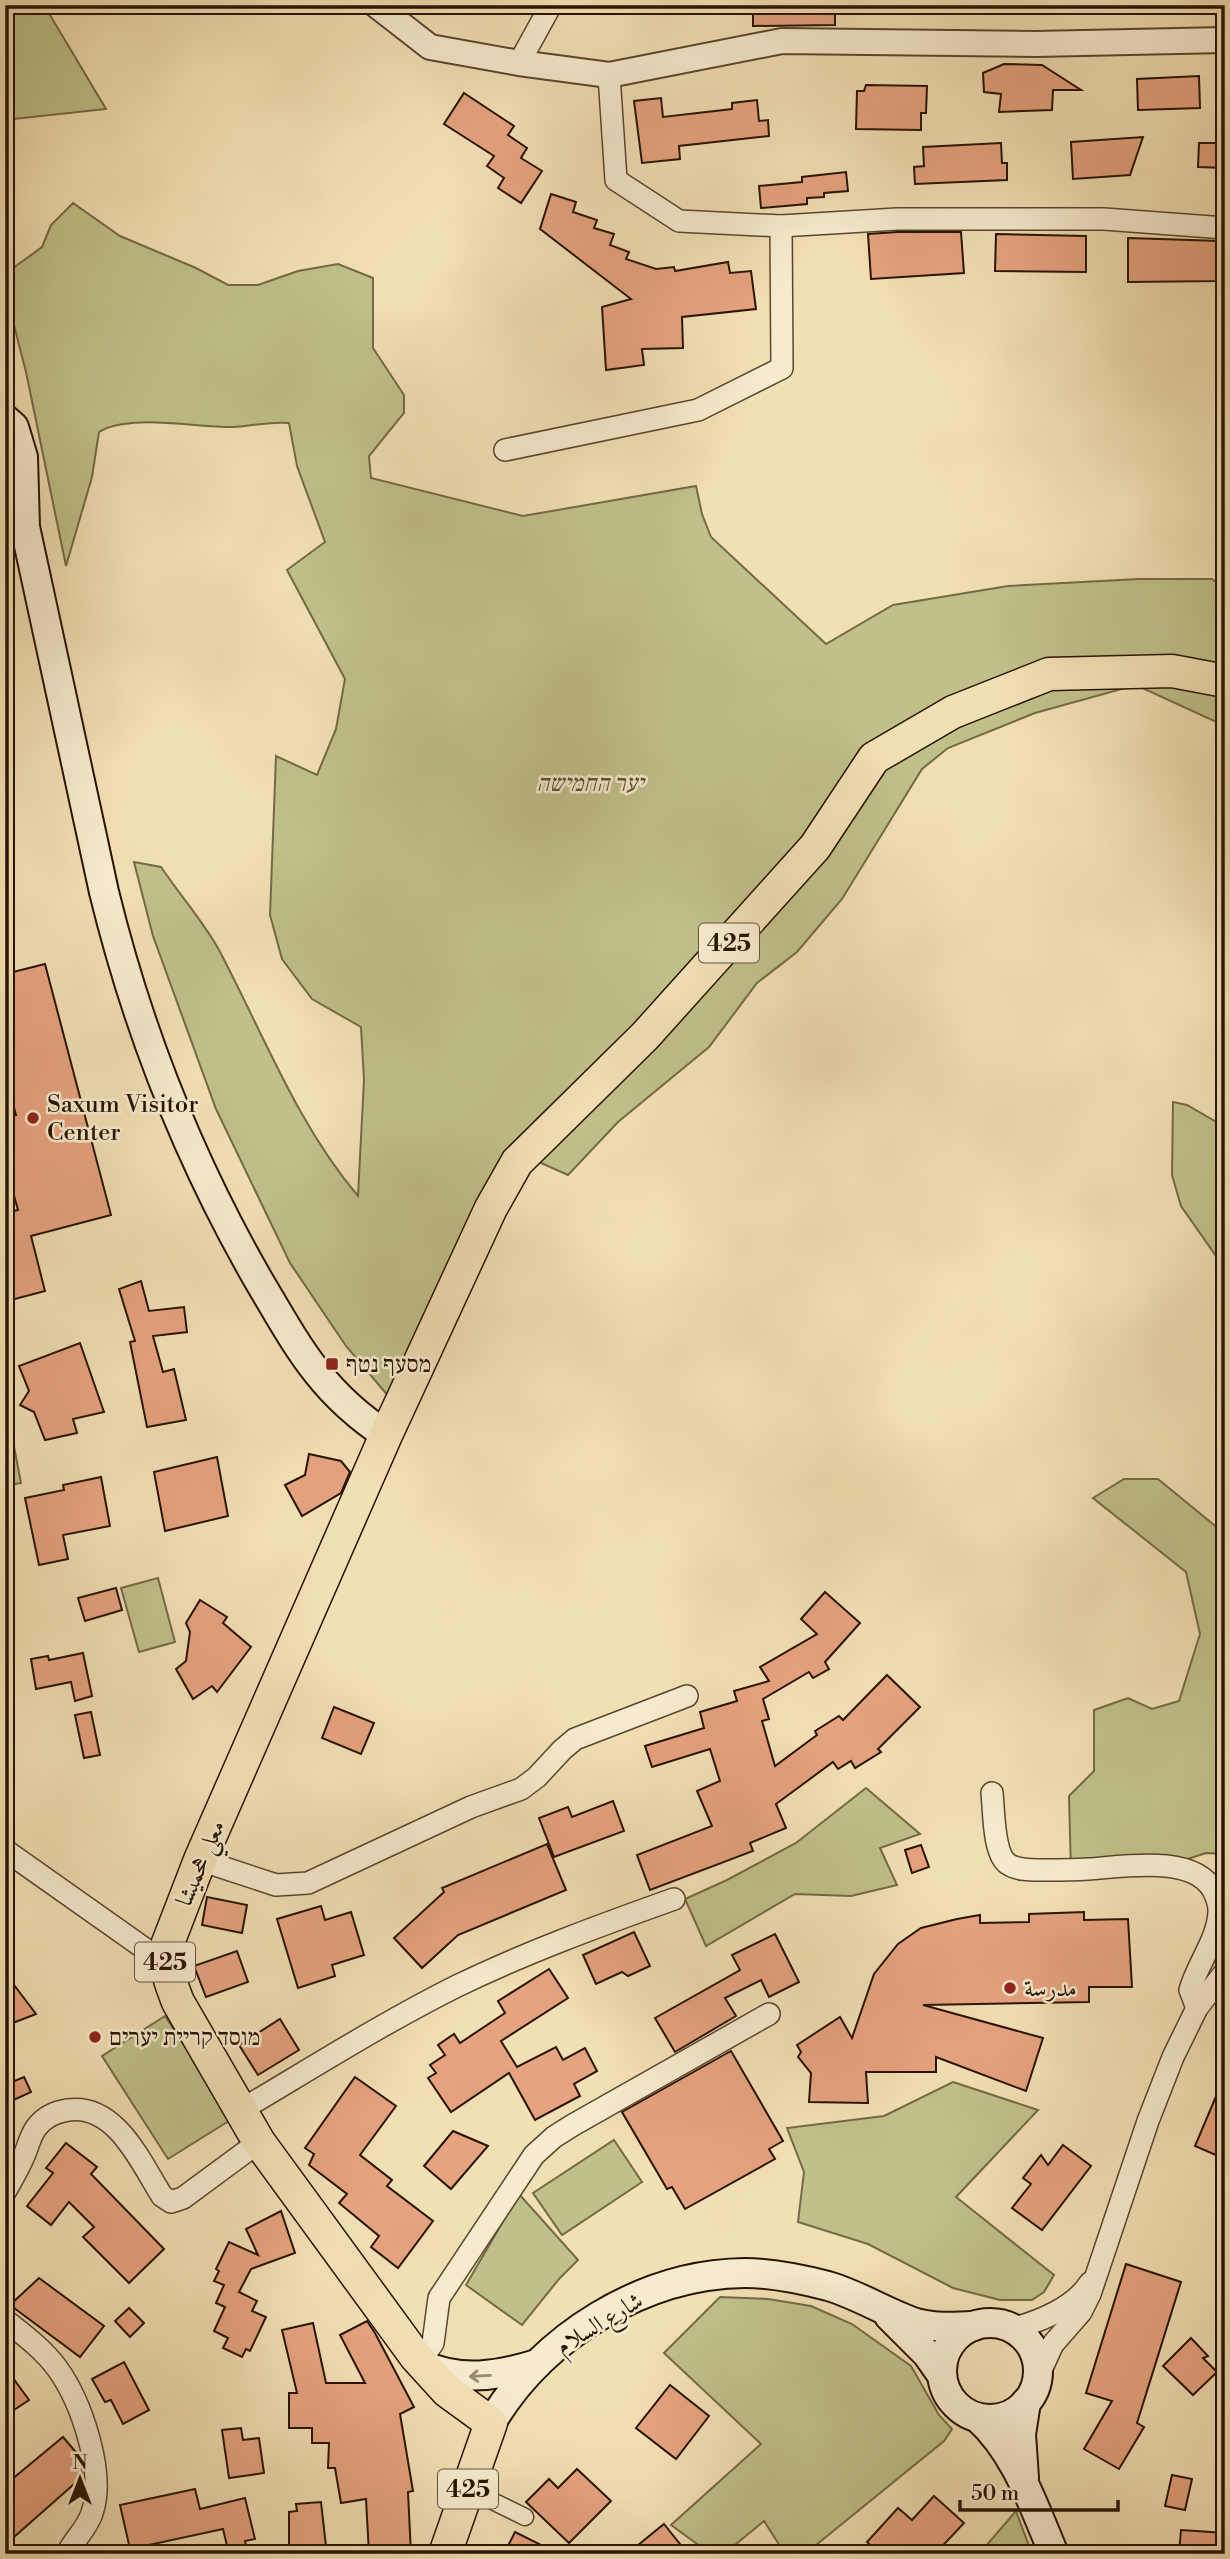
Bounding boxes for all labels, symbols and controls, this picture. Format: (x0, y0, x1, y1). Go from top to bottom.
park label: יער החמישה (536, 769, 646, 799)
road number: 425 (699, 924, 759, 962)
place label: Saxum Visitor Center (47, 1090, 199, 1148)
marker: Saxum Visitor Center (25, 1110, 41, 1126)
place label: מסעף נטף (346, 1350, 431, 1380)
marker: מסעף נטף (324, 1356, 340, 1372)
street label: معلي هحميشا (169, 1816, 239, 1914)
road number: 425 (135, 1942, 195, 1982)
place label: مدرسة (1024, 1974, 1077, 2004)
marker: مدرسة (1002, 1980, 1018, 1996)
place label: מוסד קריית יערים (109, 2023, 260, 2053)
marker: מוסד קריית יערים (87, 2029, 103, 2045)
street label: شارع السلام (550, 2286, 651, 2366)
one-way arrow (469, 2369, 492, 2382)
north arrow (46, 2444, 116, 2514)
text: N (72, 2451, 88, 2475)
scale bar (960, 2468, 1118, 2512)
road number: 425 (438, 2470, 498, 2508)
text: 50 m (971, 2481, 1019, 2507)

